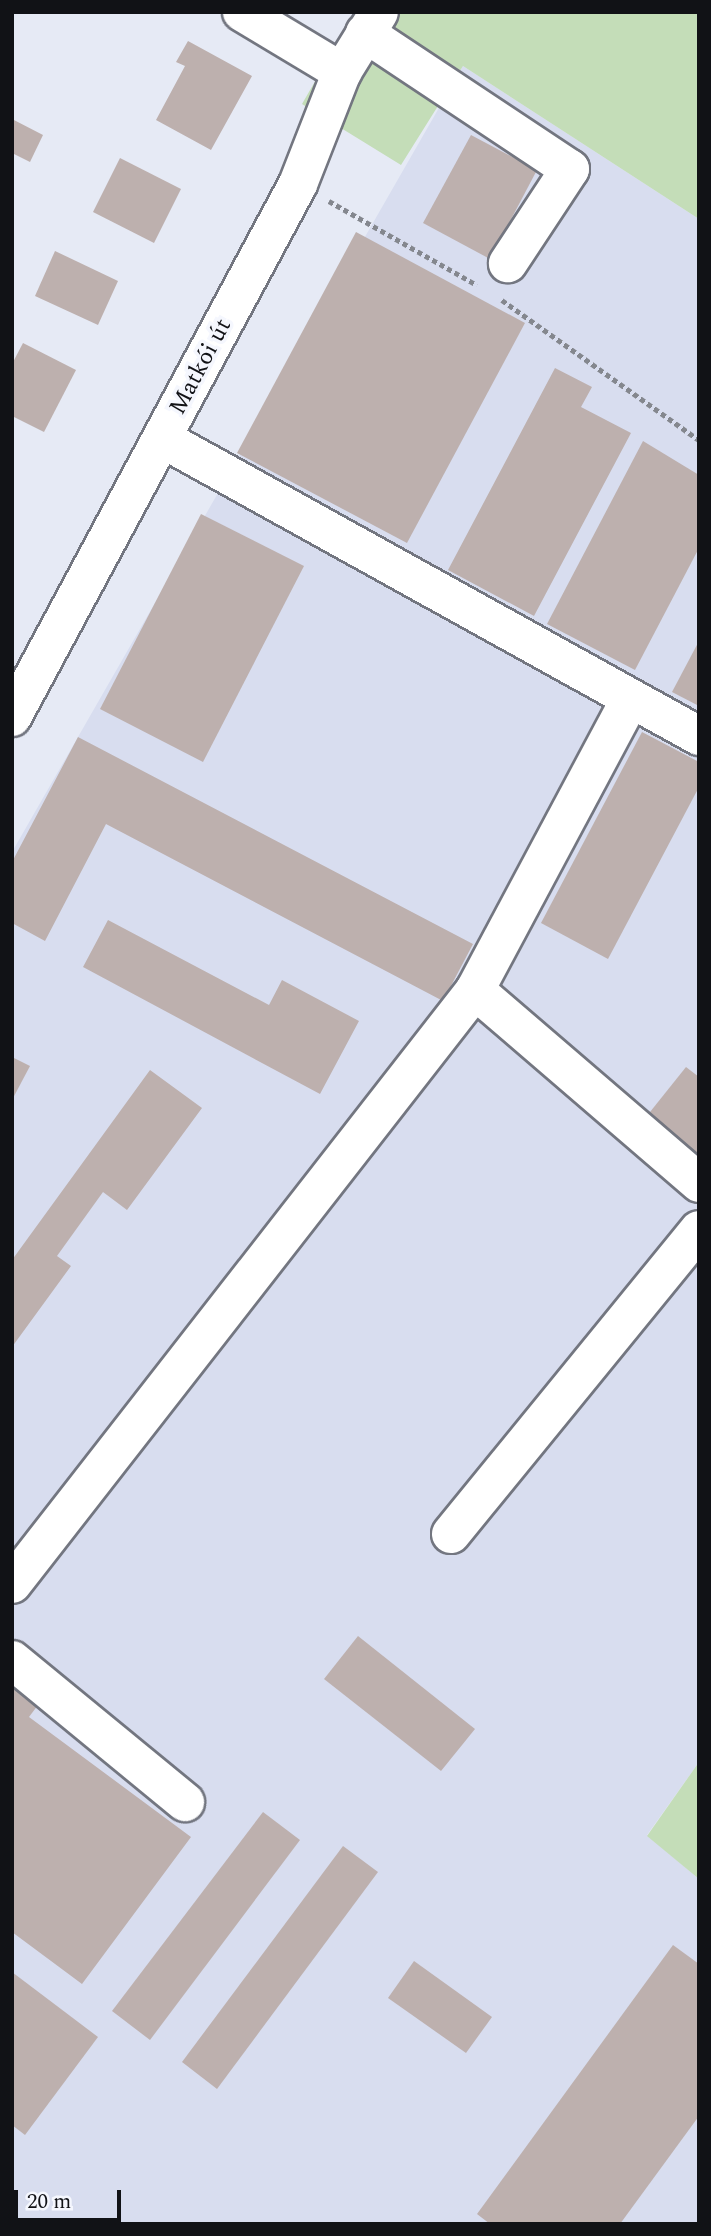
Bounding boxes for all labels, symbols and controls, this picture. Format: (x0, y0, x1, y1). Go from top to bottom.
street label: Matkói út (164, 314, 238, 420)
scale bar (18, 2176, 124, 2220)
text: 20 m (27, 2186, 71, 2218)

